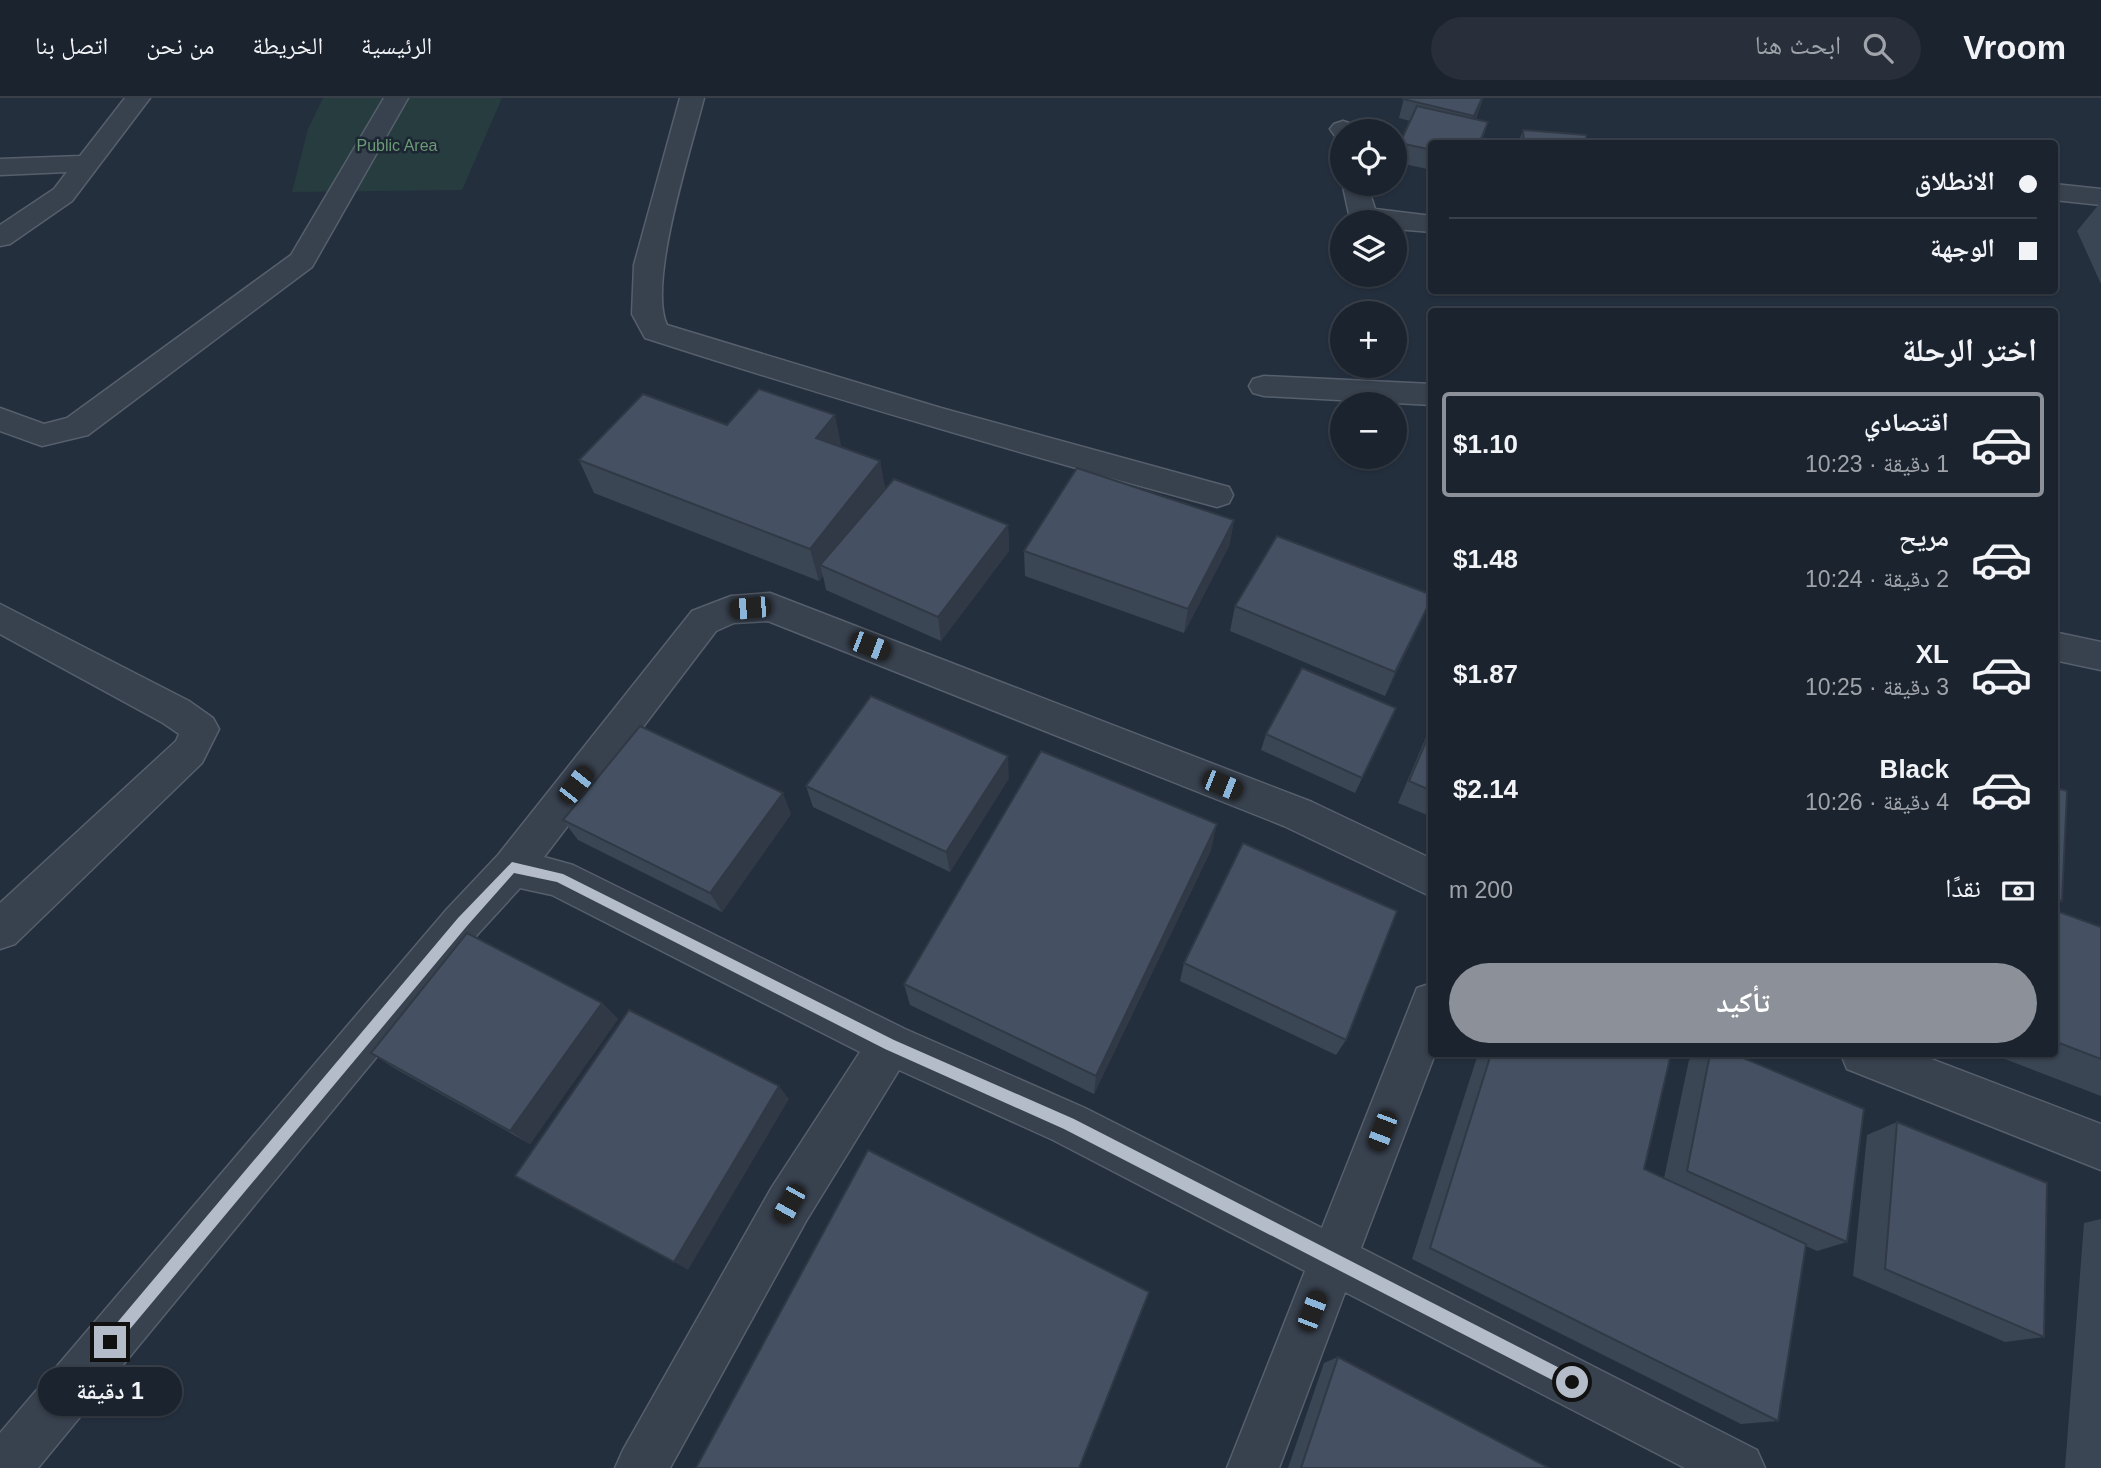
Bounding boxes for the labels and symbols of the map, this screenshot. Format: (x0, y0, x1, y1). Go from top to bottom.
park label: Public Area (357, 137, 438, 154)
car (729, 596, 772, 620)
car (847, 629, 894, 663)
car (555, 762, 598, 808)
car (1199, 767, 1246, 803)
car (1365, 1108, 1400, 1154)
car (770, 1181, 809, 1227)
car (1295, 1288, 1330, 1334)
route end (94, 1326, 126, 1358)
callout: 1 دقيقة (38, 1366, 182, 1416)
route start (1556, 1366, 1588, 1398)

